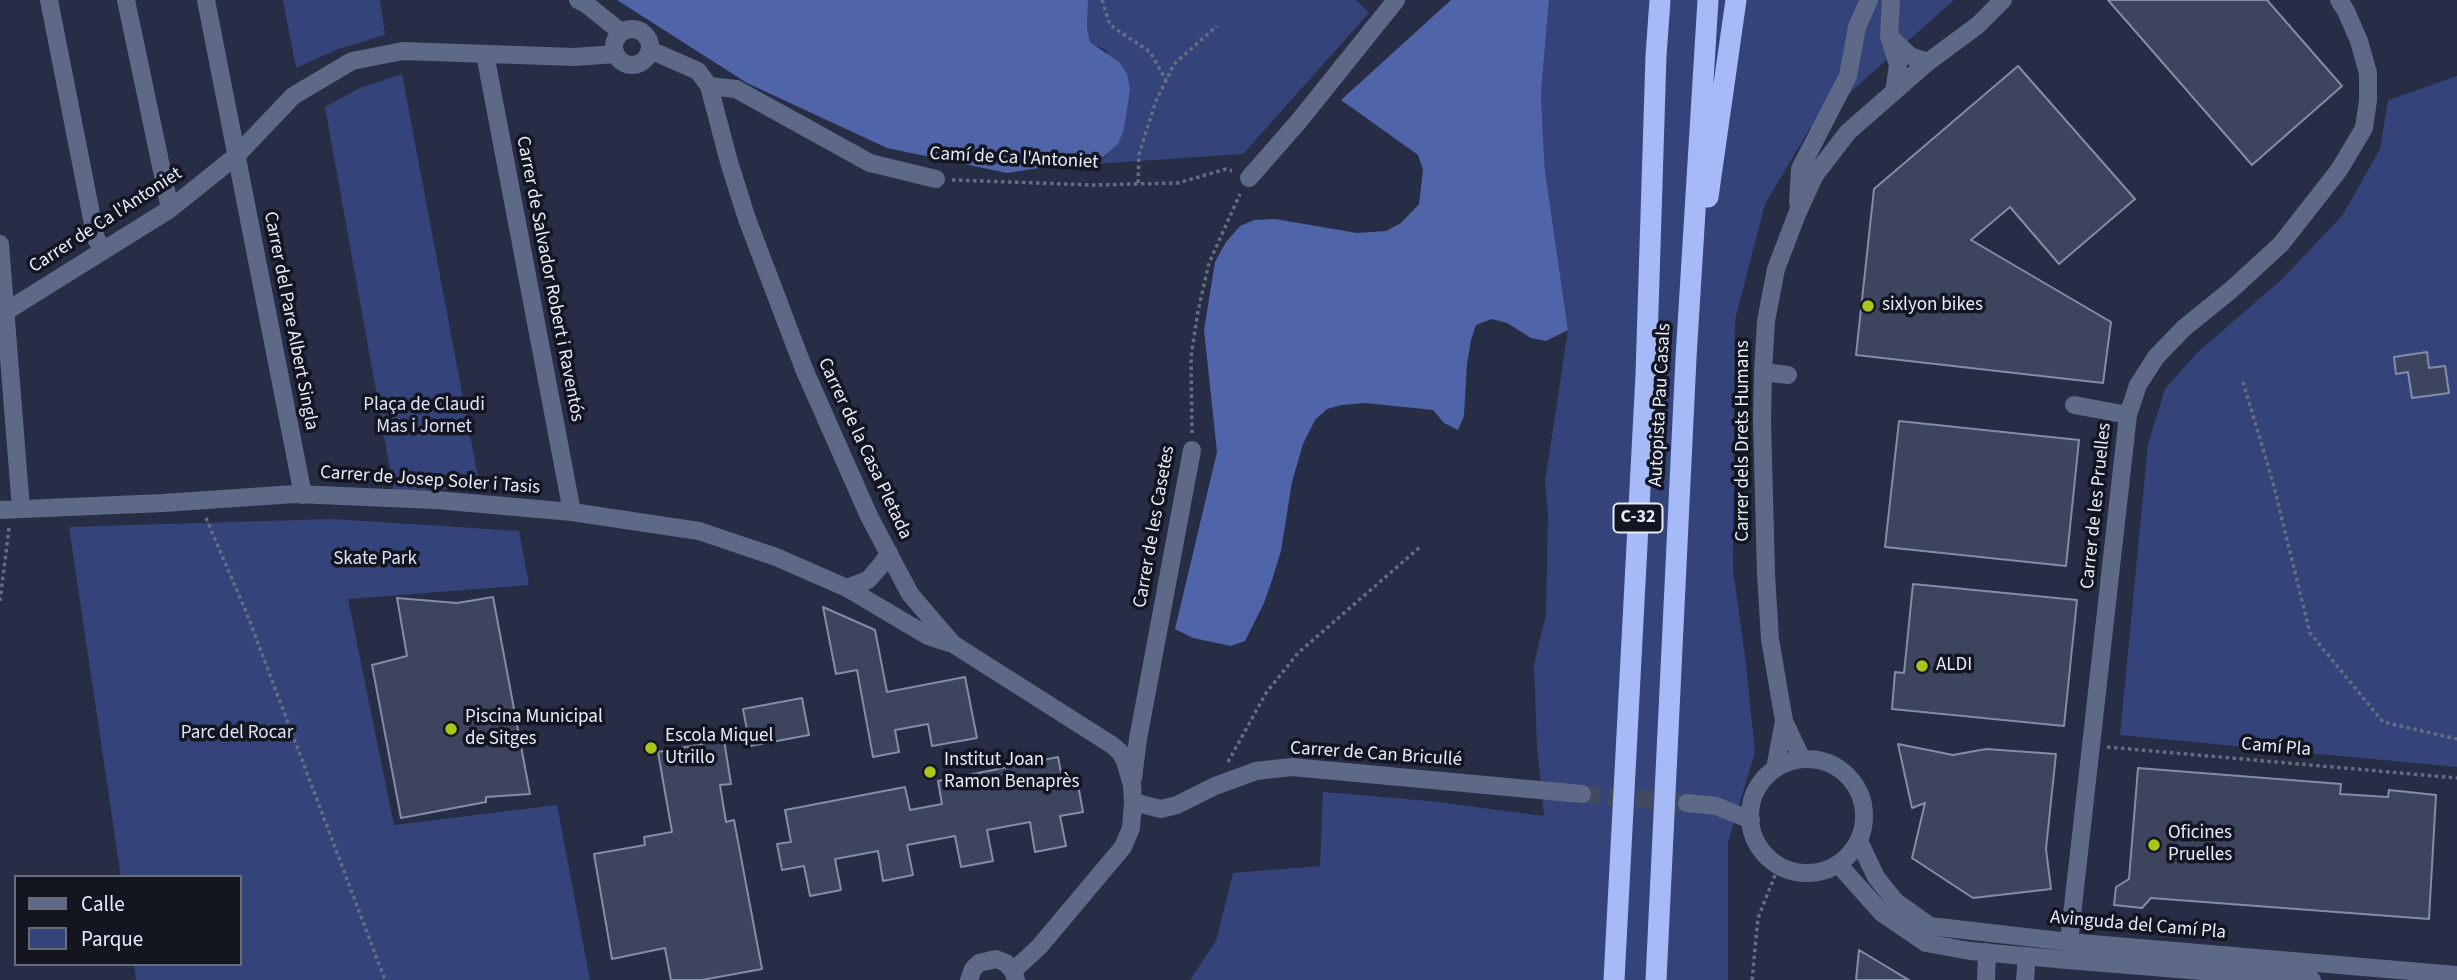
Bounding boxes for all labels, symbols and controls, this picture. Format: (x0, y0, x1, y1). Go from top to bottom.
street label: Carrer de Salvador Robert i Raventós (510, 134, 588, 424)
street label: Camí de Ca l'Antoniet (929, 143, 1099, 175)
street label: Carrer de Ca l'Antoniet (25, 163, 187, 279)
street label: Carrer del Pare Albert Singla (258, 210, 322, 432)
place label: sixlyon bikes (1882, 295, 1983, 317)
marker: sixlyon bikes (1860, 298, 1876, 314)
street label: Autopista Pau Casals (1645, 323, 1677, 487)
street label: Carrer dels Drets Humans (1733, 340, 1755, 542)
street label: Carrer de la Casa Pletada (812, 355, 916, 543)
park label: Plaça de Claudi Mas i Jornet (363, 395, 485, 439)
street label: Carrer de les Pruelles (2077, 422, 2117, 590)
street label: Carrer de les Casetes (1130, 444, 1180, 610)
street label: Carrer de Josep Soler i Tasis (319, 462, 541, 500)
road number: C-32 (1614, 504, 1662, 532)
park label: Skate Park (333, 549, 417, 571)
place label: ALDI (1936, 655, 1972, 677)
marker: ALDI (1914, 658, 1930, 674)
place label: Piscina Municipal de Sitges (465, 707, 603, 751)
marker: Piscina Municipal de Sitges (443, 721, 459, 737)
park label: Parc del Rocar (181, 723, 293, 745)
place label: Escola Miquel Utrillo (665, 726, 773, 770)
street label: Camí Pla (2240, 734, 2312, 762)
street label: Carrer de Can Bricullé (1289, 738, 1463, 772)
marker: Escola Miquel Utrillo (643, 740, 659, 756)
place label: Institut Joan Ramon Benaprès (944, 750, 1079, 794)
marker: Institut Joan Ramon Benaprès (922, 764, 938, 780)
place label: Oficines Pruelles (2168, 823, 2232, 867)
marker: Oficines Pruelles (2146, 837, 2162, 853)
legend (14, 875, 242, 966)
text: Calle (81, 889, 125, 919)
street label: Avinguda del Camí Pla (2049, 907, 2227, 945)
text: Parque (81, 924, 143, 954)

